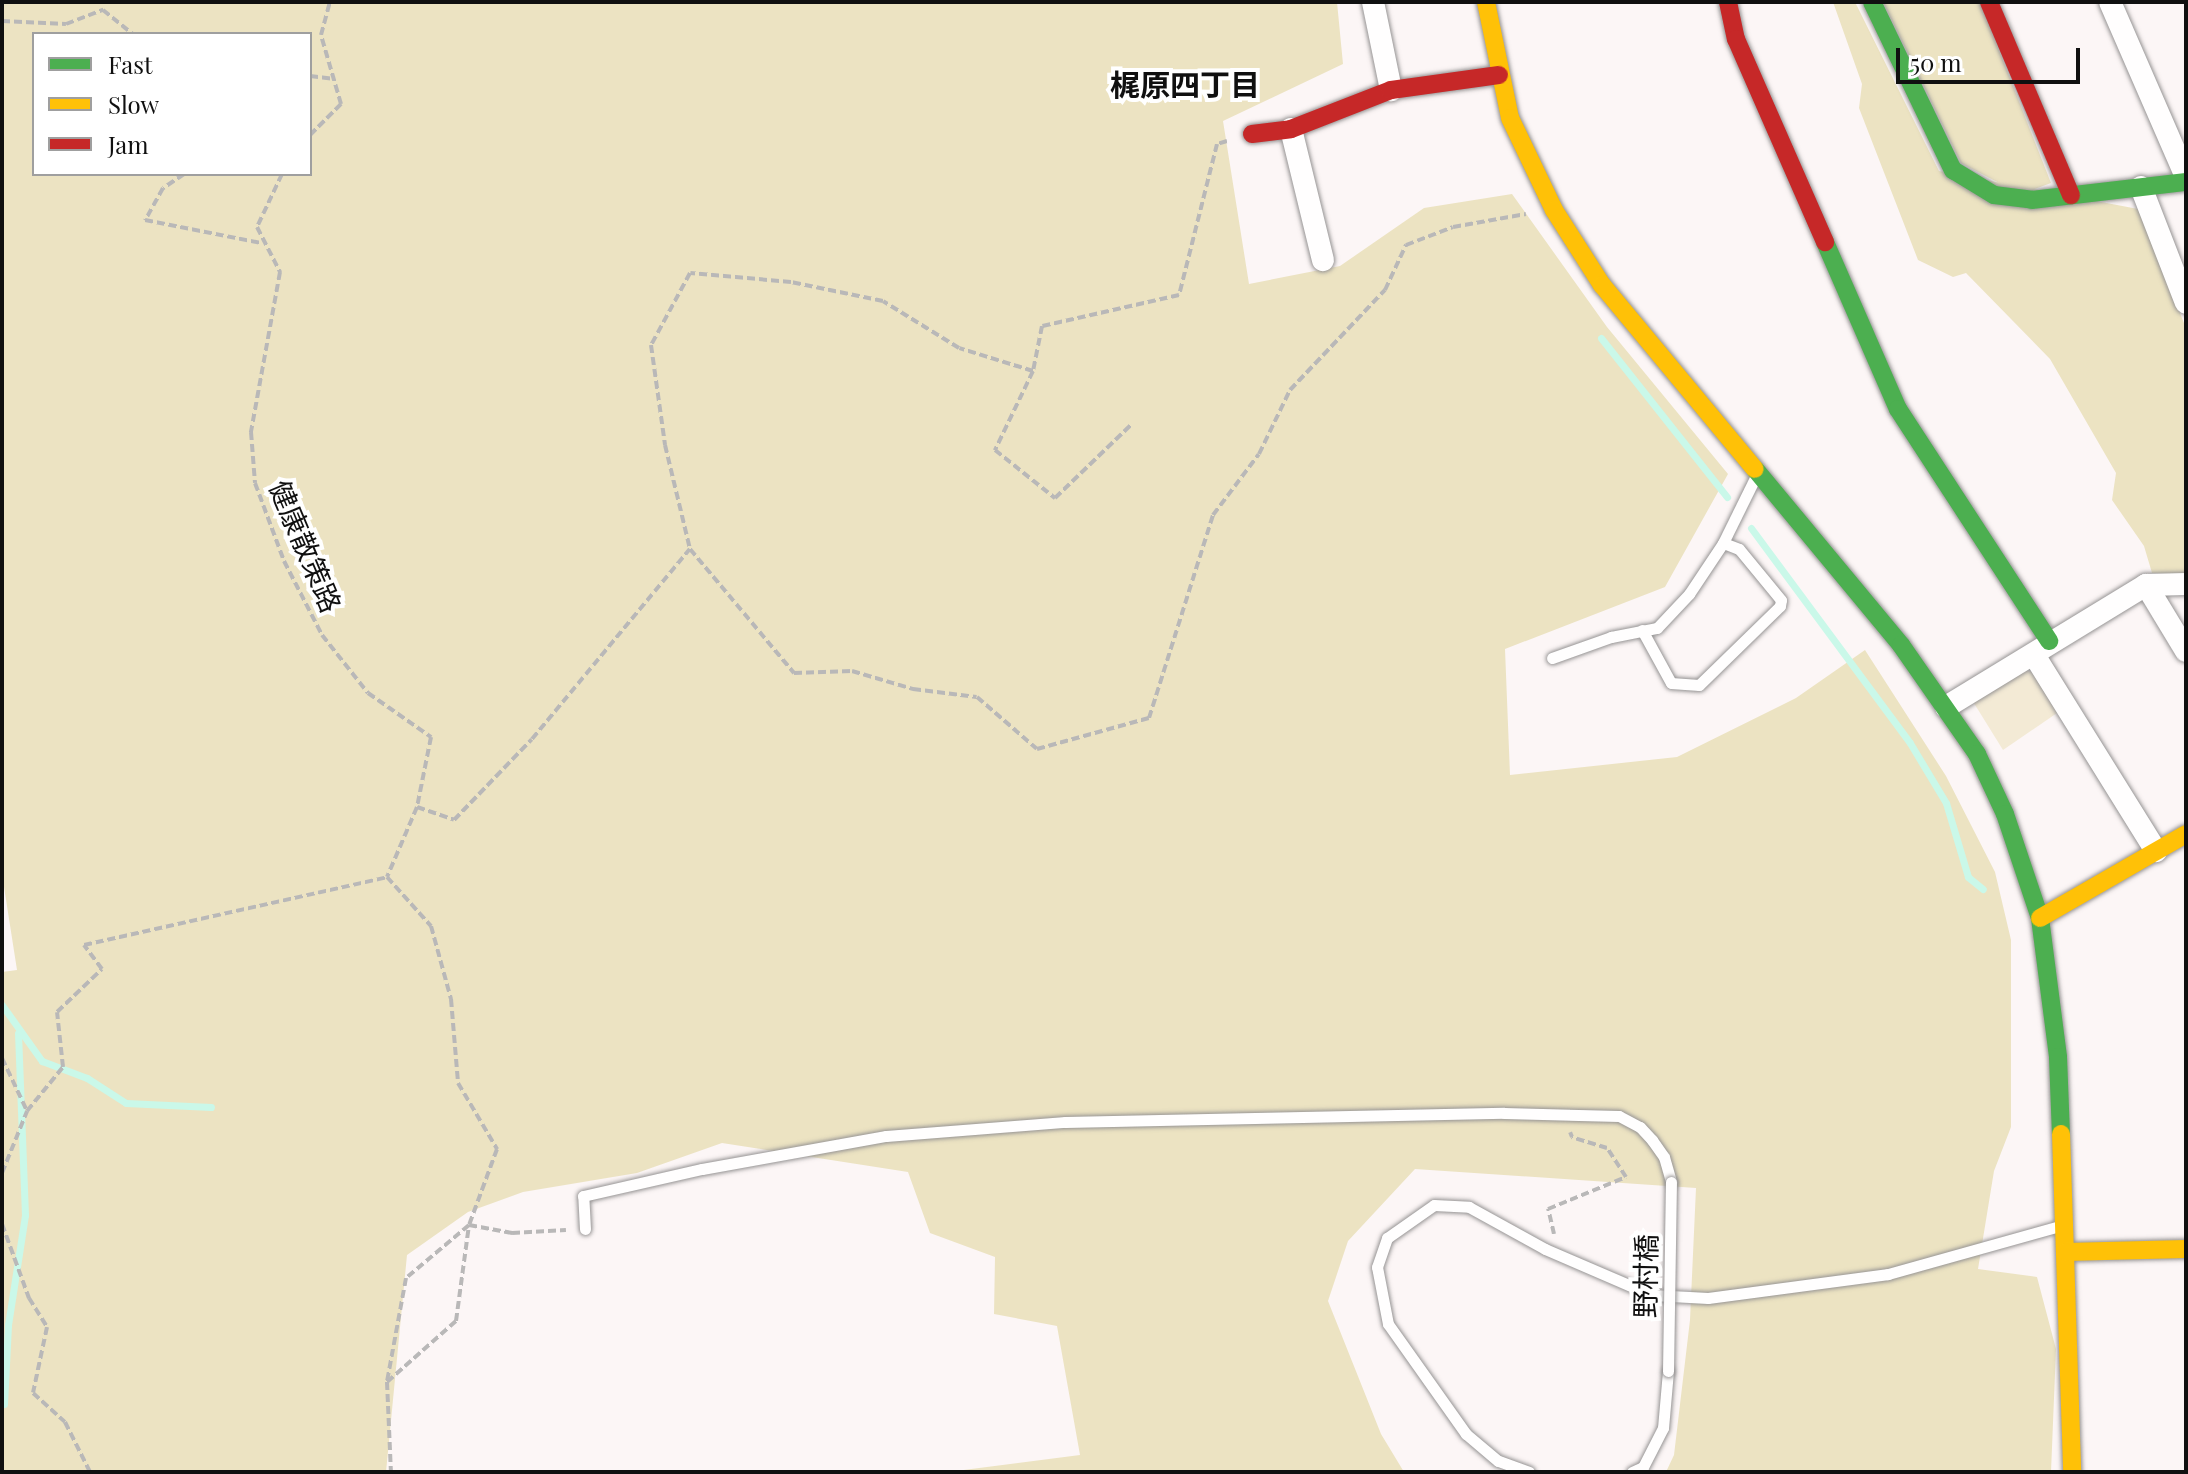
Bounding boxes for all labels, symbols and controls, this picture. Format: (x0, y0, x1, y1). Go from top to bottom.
legend (32, 32, 312, 176)
scale bar (1900, 32, 2084, 82)
text: 50 m (1910, 46, 1962, 78)
text: Fast (108, 48, 153, 80)
district label: 梶原四丁目 (1110, 66, 1260, 102)
text: Slow (108, 88, 159, 120)
text: Jam (108, 128, 149, 160)
street label: 健康散策路 (263, 475, 349, 617)
street label: 野村橋 (1627, 1234, 1663, 1318)

